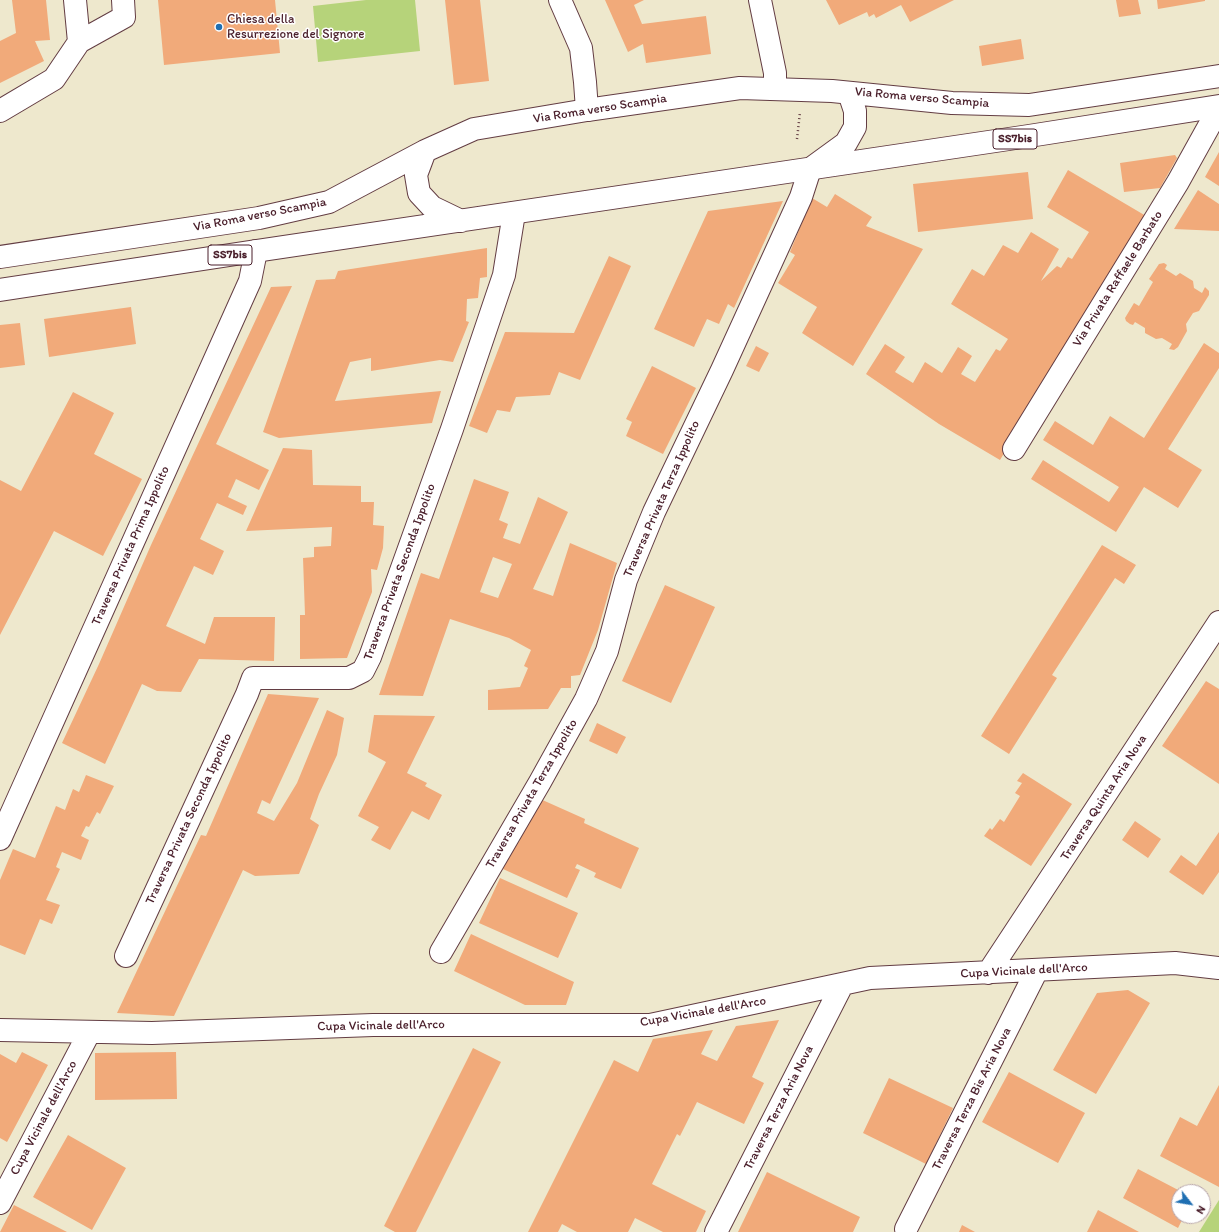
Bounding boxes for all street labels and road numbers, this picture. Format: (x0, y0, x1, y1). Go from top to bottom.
street label: Via Roma verso Scampia (854, 84, 990, 112)
street label: Via Roma verso Scampia (532, 91, 668, 127)
road number: SS7bis (993, 129, 1037, 149)
street label: Via Roma verso Scampia (192, 194, 328, 236)
street label: Via Privata Raffaele Barbato (1070, 208, 1166, 350)
road number: SS7bis (208, 245, 252, 265)
street label: Traversa Privata Terza Ippolito (620, 418, 704, 580)
street label: Traversa Privata Prima Ippolito (89, 464, 173, 628)
street label: Traversa Privata Seconda Ippolito (361, 481, 439, 663)
street label: Traversa Privata Terza Ippolito (483, 717, 581, 871)
street label: Traversa Privata Seconda Ippolito (142, 731, 236, 907)
street label: Traversa Quinta Aria Nova (1057, 732, 1151, 864)
street label: Cupa Vicinale dell'Arco (960, 960, 1088, 982)
street label: Cupa Vicinale dell'Arco (639, 993, 767, 1031)
street label: Cupa Vicinale dell'Arco (317, 1017, 445, 1035)
street label: Traversa Terza Bis Aria Nova (929, 1025, 1015, 1173)
street label: Traversa Terza Aria Nova (741, 1043, 817, 1173)
street label: Cupa Vicinale dell'Arco (7, 1058, 81, 1178)

